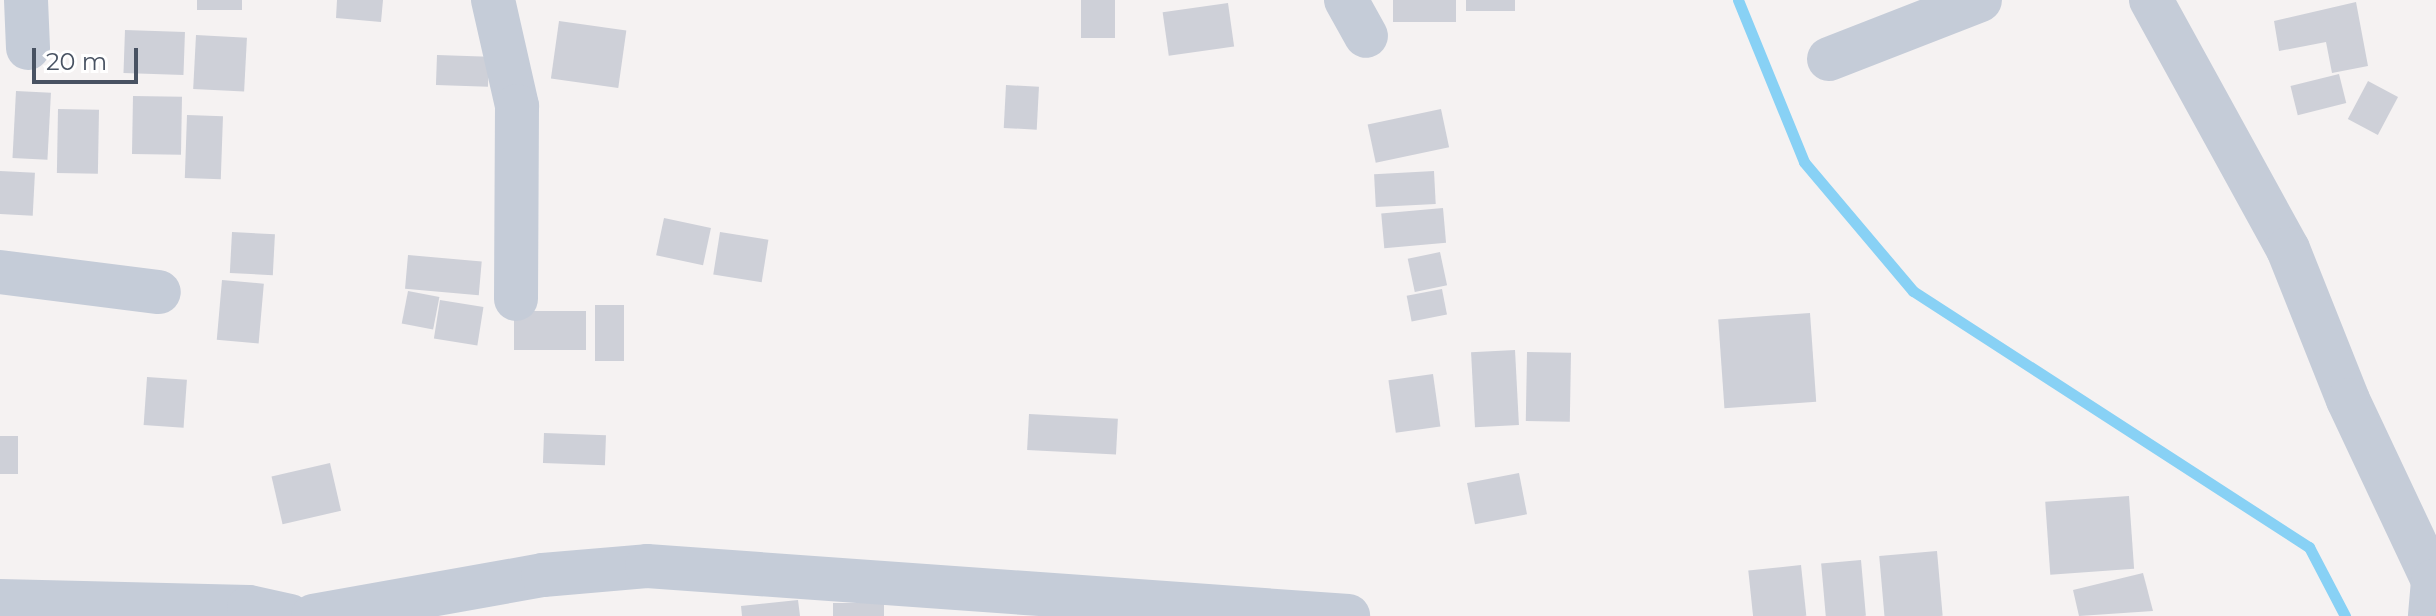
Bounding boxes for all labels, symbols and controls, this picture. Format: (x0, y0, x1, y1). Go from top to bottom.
scale bar (36, 32, 142, 82)
text: 20 m (46, 47, 107, 76)

